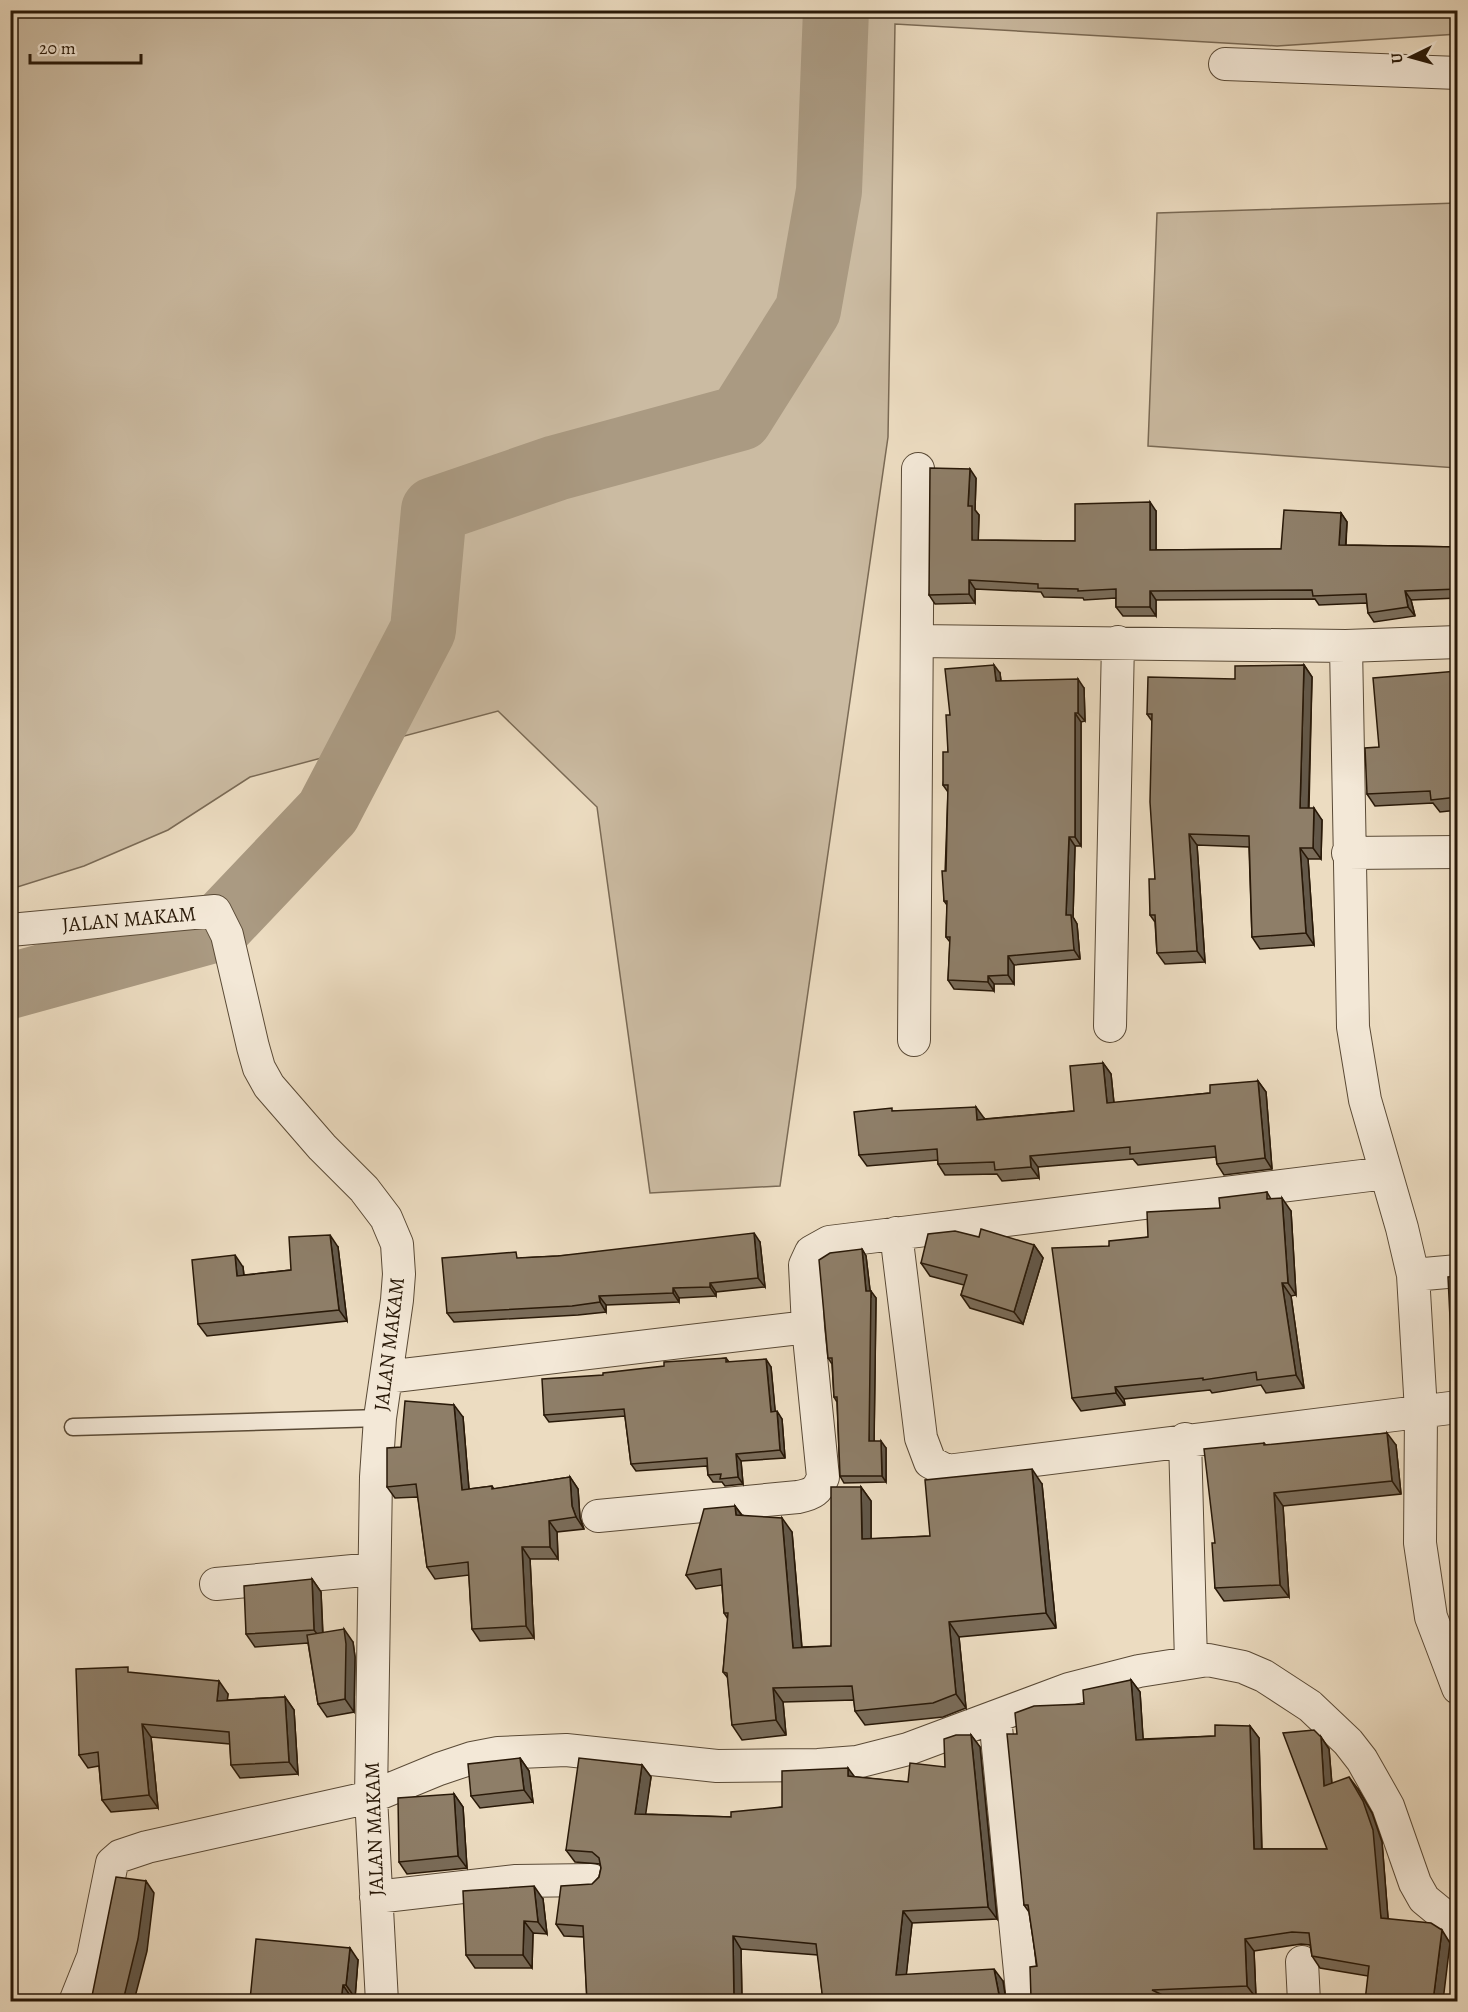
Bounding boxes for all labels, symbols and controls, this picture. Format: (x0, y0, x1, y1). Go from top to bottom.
scale bar (30, 27, 141, 65)
north arrow (1381, 27, 1441, 87)
text: 20 m (39, 36, 76, 60)
text: U (1386, 52, 1408, 64)
street label: JALAN MAKAM (61, 899, 197, 939)
street label: JALAN MAKAM (367, 1276, 411, 1412)
street label: JALAN MAKAM (358, 1761, 390, 1897)

